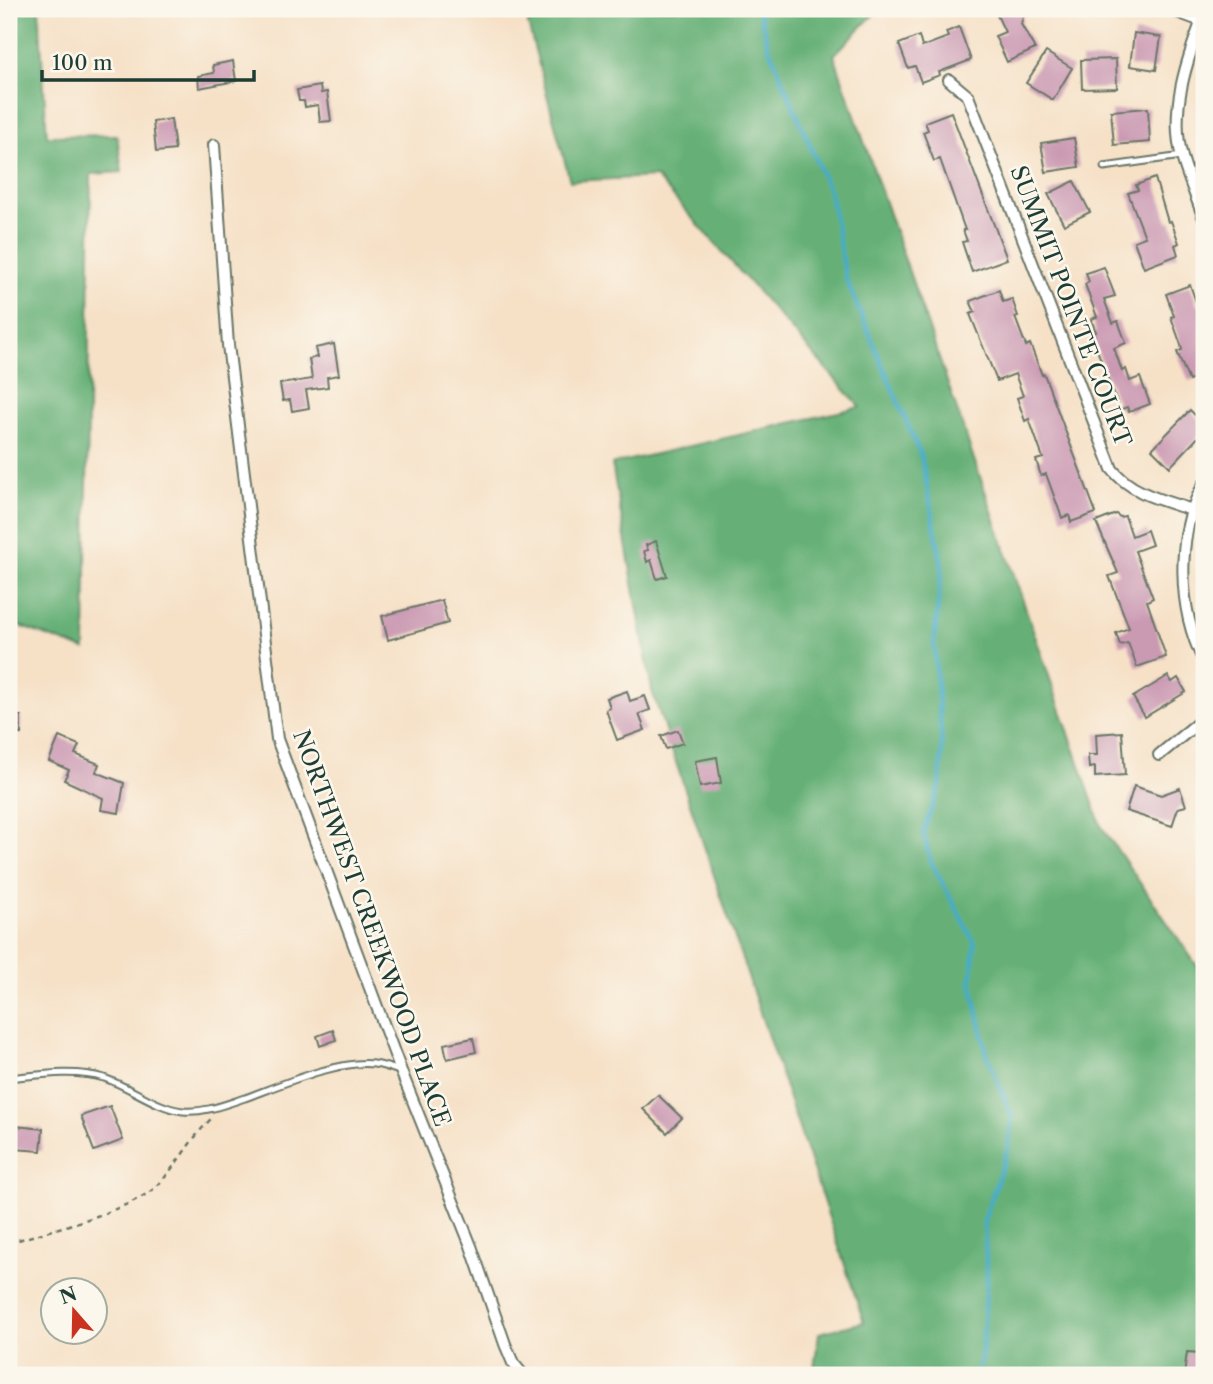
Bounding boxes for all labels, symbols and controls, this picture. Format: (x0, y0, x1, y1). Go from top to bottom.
scale bar (42, 38, 254, 82)
text: 100 m (52, 50, 113, 75)
street label: SUMMIT POINTE COURT (1004, 162, 1138, 451)
street label: NORTHWEST CREEKWOOD PLACE (287, 726, 457, 1130)
north arrow (38, 1276, 108, 1346)
text: N (57, 1282, 80, 1309)

